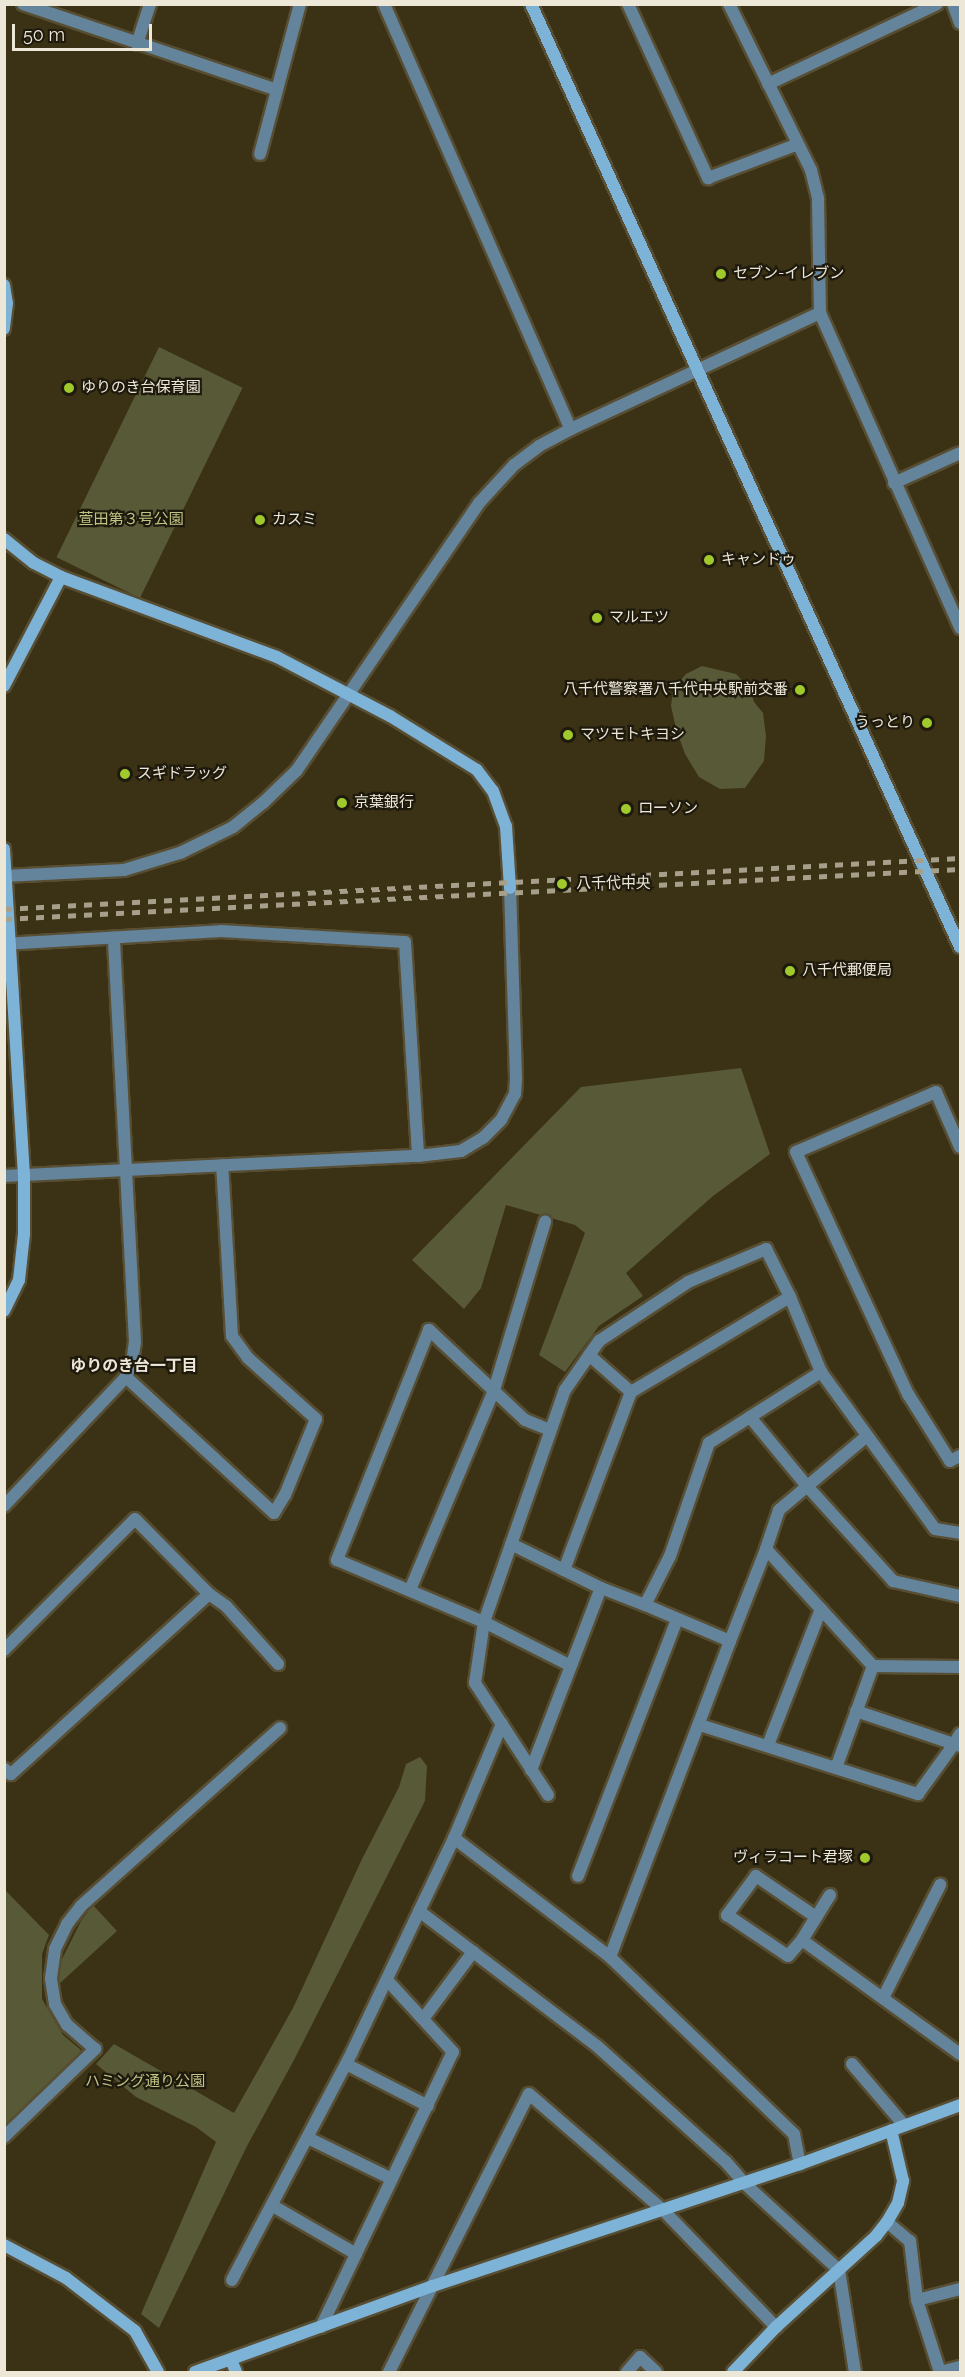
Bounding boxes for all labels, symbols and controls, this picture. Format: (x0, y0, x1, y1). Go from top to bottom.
scale bar (15, 12, 154, 50)
text: 50 m (23, 24, 65, 45)
place label: セブン-イレブン (733, 265, 844, 283)
marker: セブン-イレブン (714, 267, 728, 281)
place label: ゆりのき台保育園 (81, 379, 201, 397)
marker: ゆりのき台保育園 (62, 381, 76, 395)
park label: 萱田第３号公園 (79, 511, 183, 529)
place label: カスミ (272, 511, 317, 529)
marker: カスミ (253, 513, 267, 527)
place label: キャンドゥ (721, 551, 796, 569)
marker: キャンドゥ (702, 553, 716, 567)
place label: マルエツ (609, 609, 669, 627)
marker: マルエツ (590, 611, 604, 625)
place label: 八千代警察署八千代中央駅前交番 (563, 681, 788, 699)
marker: 八千代警察署八千代中央駅前交番 (793, 683, 807, 697)
place label: うっとり (855, 714, 915, 732)
marker: うっとり (920, 716, 934, 730)
place label: マツモトキヨシ (580, 726, 685, 744)
marker: マツモトキヨシ (561, 728, 575, 742)
place label: スギドラッグ (137, 765, 227, 783)
marker: スギドラッグ (118, 767, 132, 781)
place label: 京葉銀行 (354, 794, 414, 812)
marker: 京葉銀行 (335, 796, 349, 810)
place label: ローソン (638, 800, 698, 818)
marker: ローソン (619, 802, 633, 816)
marker: 八千代中央 (553, 875, 571, 893)
place label: 八千代中央 (576, 875, 651, 893)
place label: 八千代郵便局 (802, 962, 892, 980)
marker: 八千代郵便局 (783, 964, 797, 978)
district label: ゆりのき台一丁目 (70, 1356, 198, 1376)
place label: ヴィラコート君塚 (733, 1849, 853, 1867)
marker: ヴィラコート君塚 (858, 1851, 872, 1865)
park label: ハミング通り公園 (85, 2073, 205, 2091)

